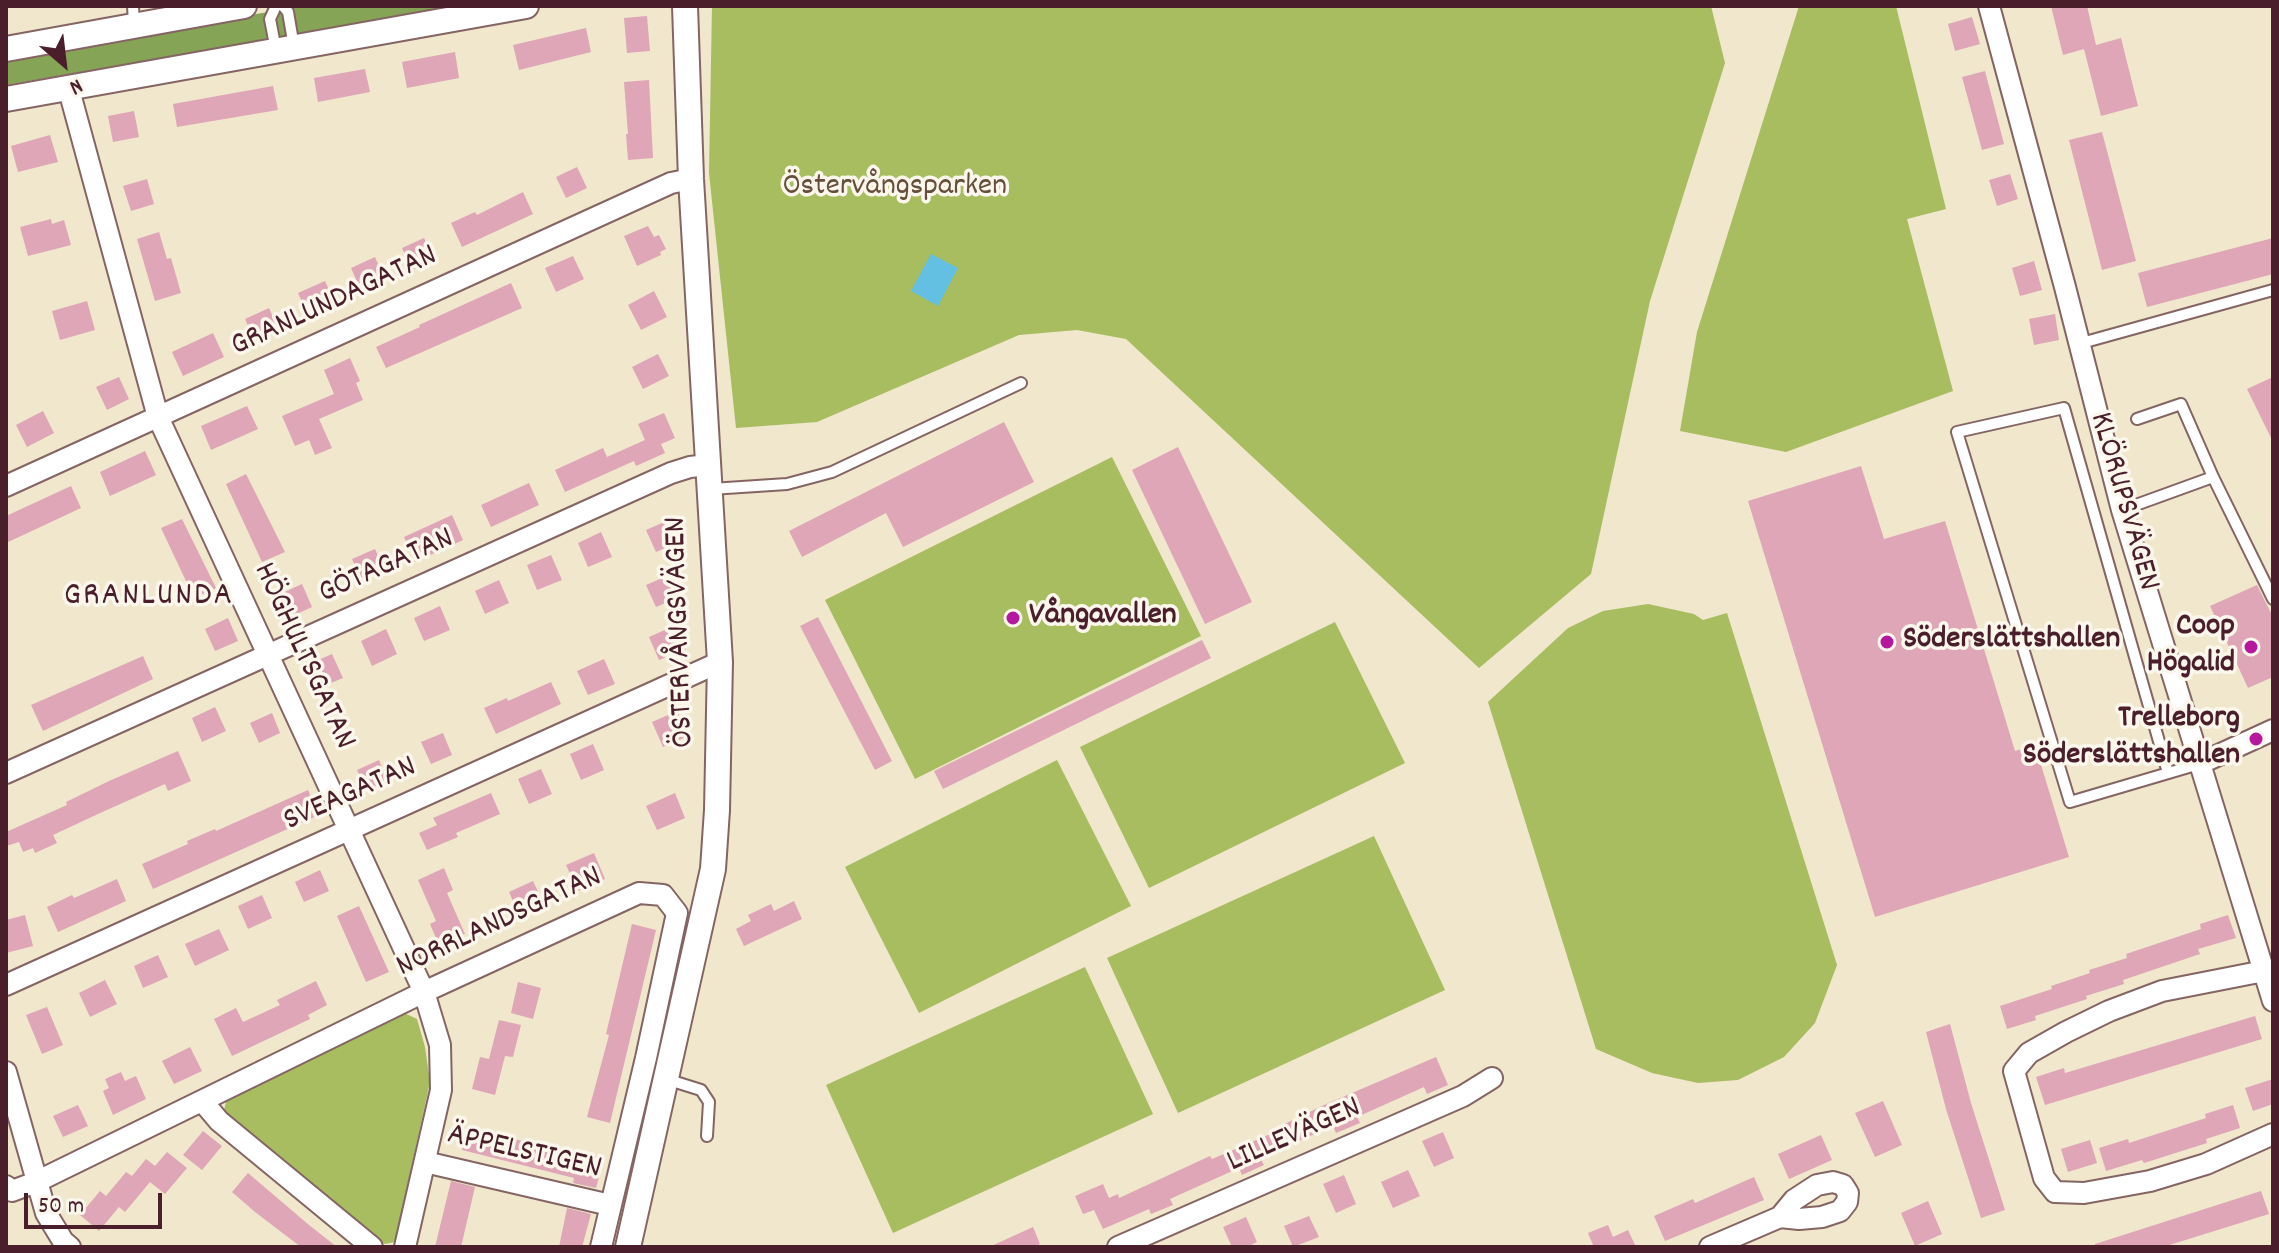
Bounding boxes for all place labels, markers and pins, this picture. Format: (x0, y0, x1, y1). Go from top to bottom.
place label: Vångavallen (1029, 599, 1177, 637)
marker: Vångavallen (1004, 609, 1022, 627)
place label: Coop Högalid (2147, 610, 2235, 685)
place label: Söderslättshallen (1903, 623, 2120, 661)
marker: Söderslättshallen (1878, 633, 1896, 651)
marker: Coop Högalid (2242, 638, 2260, 656)
place label: Trelleborg Söderslättshallen (2023, 702, 2240, 777)
marker: Trelleborg Söderslättshallen (2247, 730, 2265, 748)

